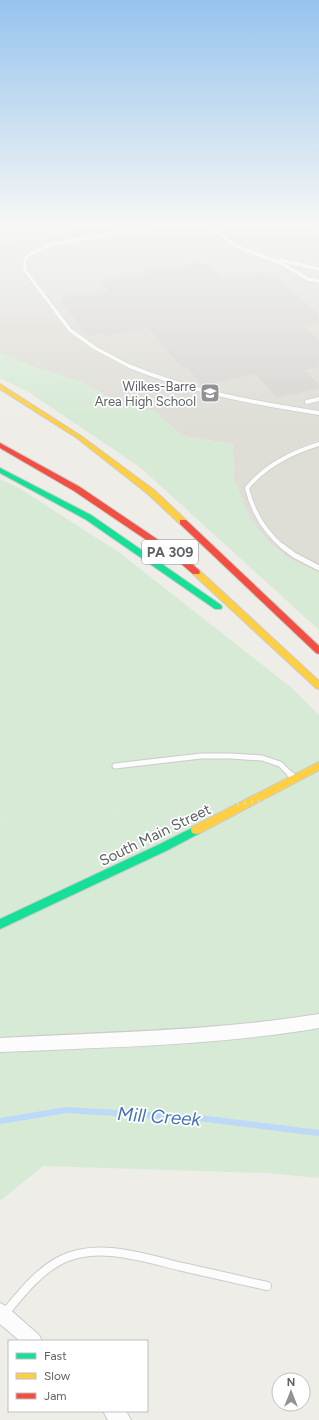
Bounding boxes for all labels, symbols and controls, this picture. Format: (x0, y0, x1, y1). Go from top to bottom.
place label: Wilkes-Barre Area High School (95, 379, 196, 409)
school or university icon: Wilkes-Barre Area High School (199, 382, 221, 404)
road number: PA 309 (142, 540, 198, 564)
street label: South Main Street (96, 800, 214, 870)
water label: Mill Creek (116, 1102, 202, 1131)
legend (8, 1340, 148, 1412)
text: Fast (44, 1349, 67, 1363)
text: Slow (44, 1369, 71, 1383)
north arrow (271, 1372, 311, 1412)
text: N (287, 1376, 295, 1389)
text: Jam (44, 1389, 67, 1403)

